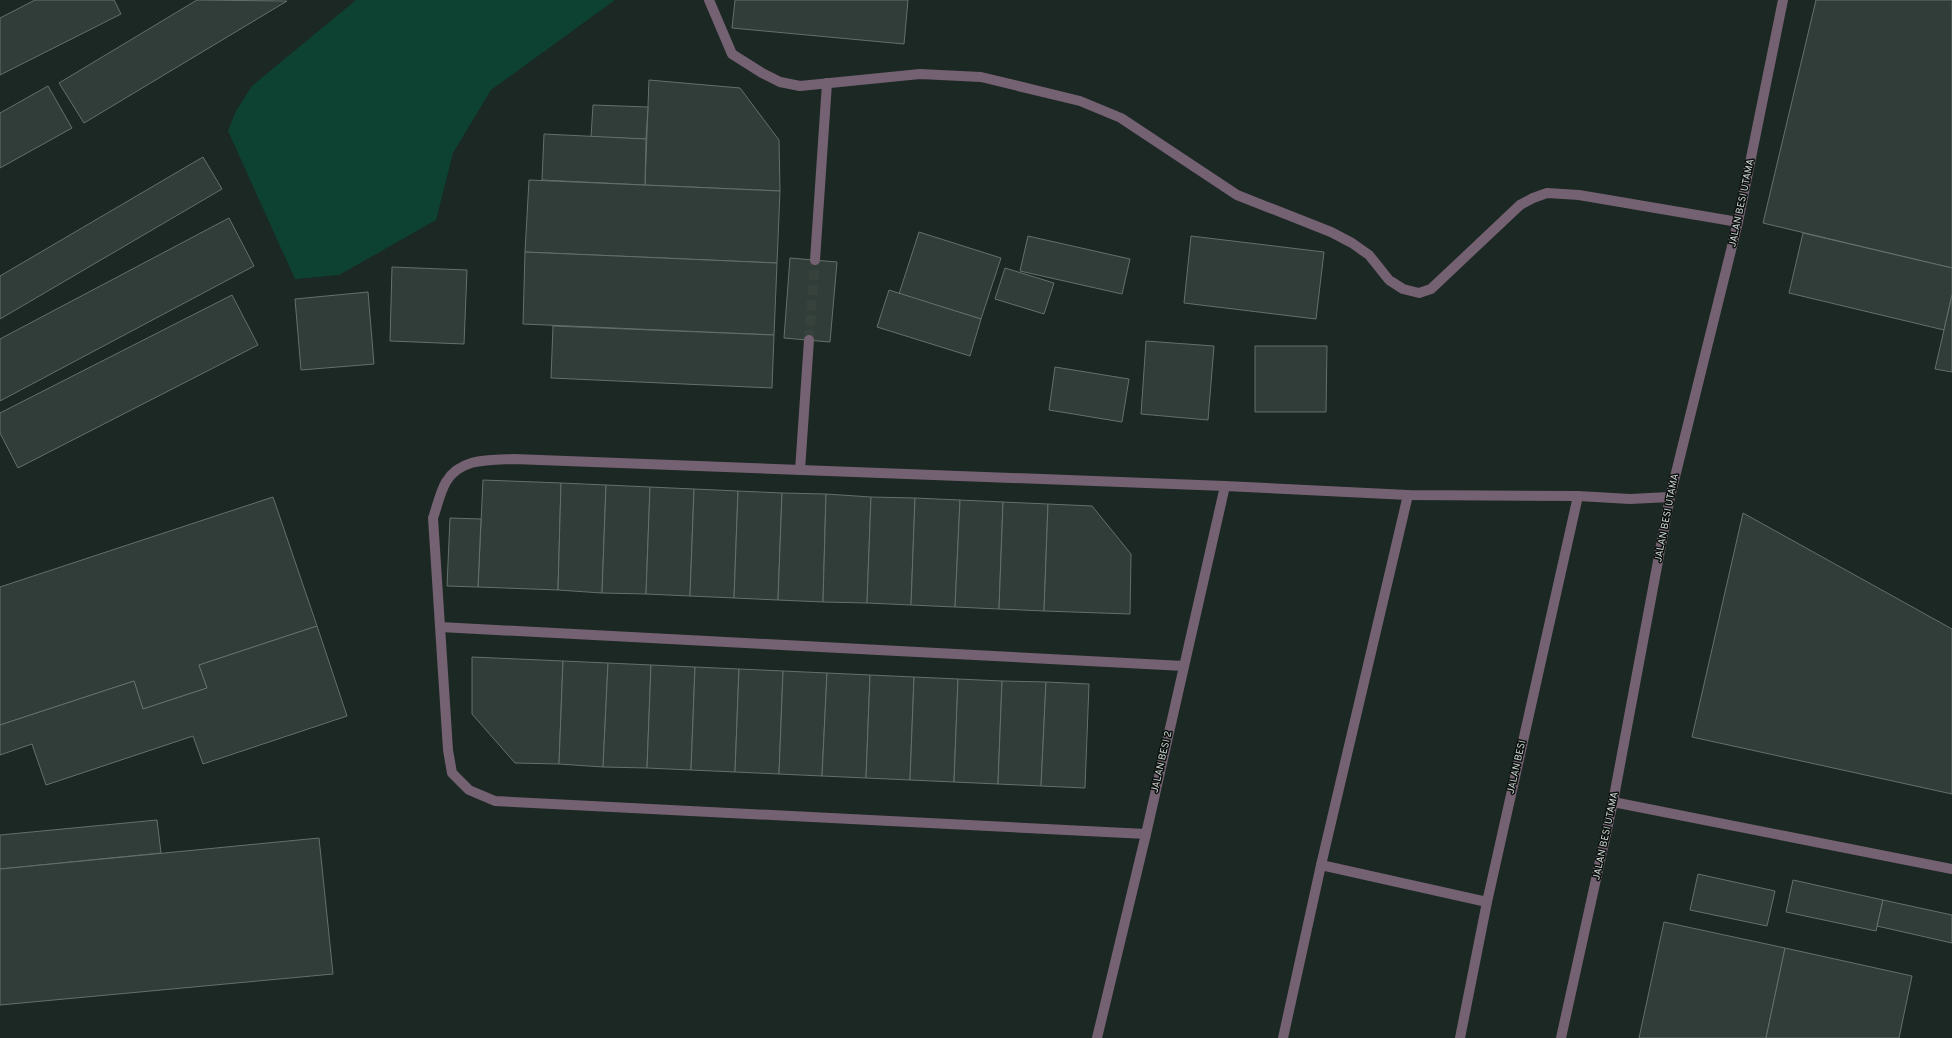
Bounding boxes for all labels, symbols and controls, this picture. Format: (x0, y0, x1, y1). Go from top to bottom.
street label: JALAN BESI UTAMA (1726, 158, 1758, 248)
street label: JALAN BESI UTAMA (1652, 472, 1682, 563)
street label: JALAN BESI 2 (1149, 730, 1175, 794)
street label: JALAN BESI (1505, 739, 1529, 795)
street label: JALAN BESI UTAMA (1590, 791, 1622, 881)

